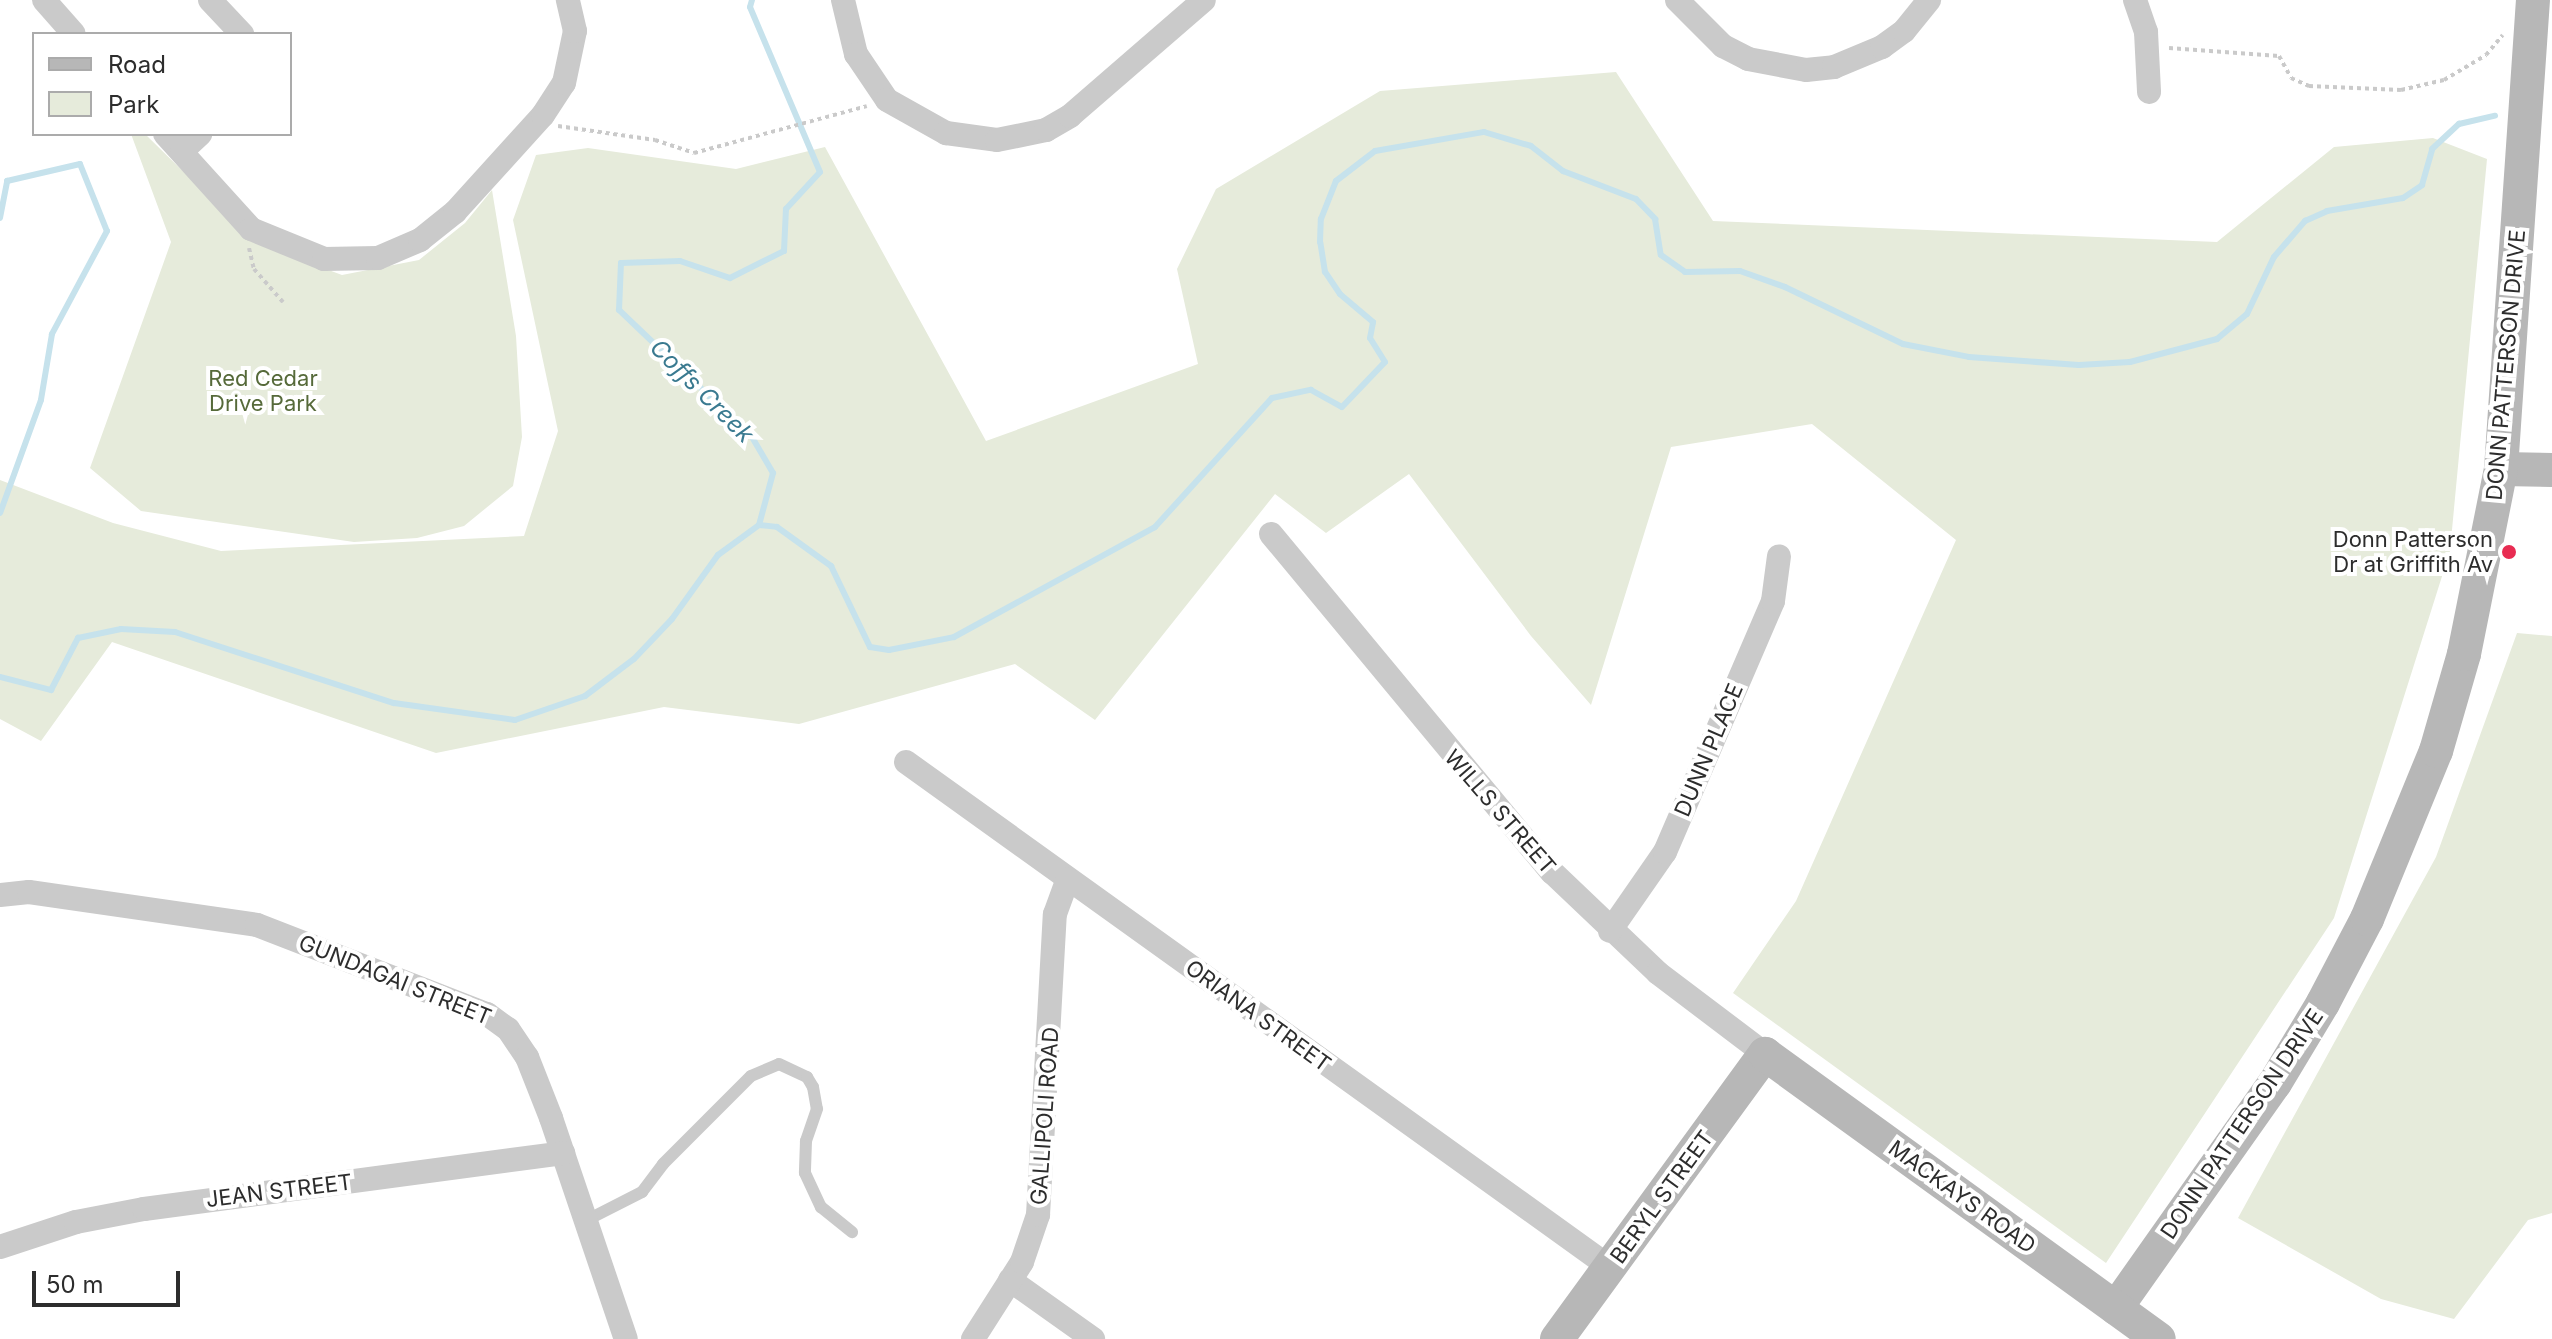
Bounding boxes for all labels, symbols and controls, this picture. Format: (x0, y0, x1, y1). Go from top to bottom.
legend (32, 32, 292, 136)
text: Road (108, 50, 166, 79)
text: Park (108, 90, 159, 119)
street label: DONN PATTERSON DRIVE (2481, 229, 2531, 501)
water label: Coffs Creek (644, 333, 760, 449)
park label: Red Cedar Drive Park (208, 365, 318, 416)
place label: Donn Patterson Dr at Griffith Av (2333, 526, 2493, 578)
marker: Donn Patterson Dr at Griffith Av (2500, 543, 2518, 561)
street label: DUNN PLACE (1669, 680, 1749, 820)
street label: WILLS STREET (1439, 745, 1561, 879)
street label: GUNDAGAI STREET (295, 929, 495, 1031)
street label: ORIANA STREET (1180, 954, 1336, 1078)
street label: DONN PATTERSON DRIVE (2155, 1004, 2329, 1244)
street label: GALLIPOLI ROAD (1026, 1026, 1064, 1206)
street label: BERYL STREET (1605, 1125, 1719, 1269)
street label: MACKAYS ROAD (1883, 1135, 2041, 1259)
street label: JEAN STREET (205, 1169, 353, 1213)
scale bar (36, 1255, 184, 1305)
text: 50 m (46, 1270, 104, 1299)

